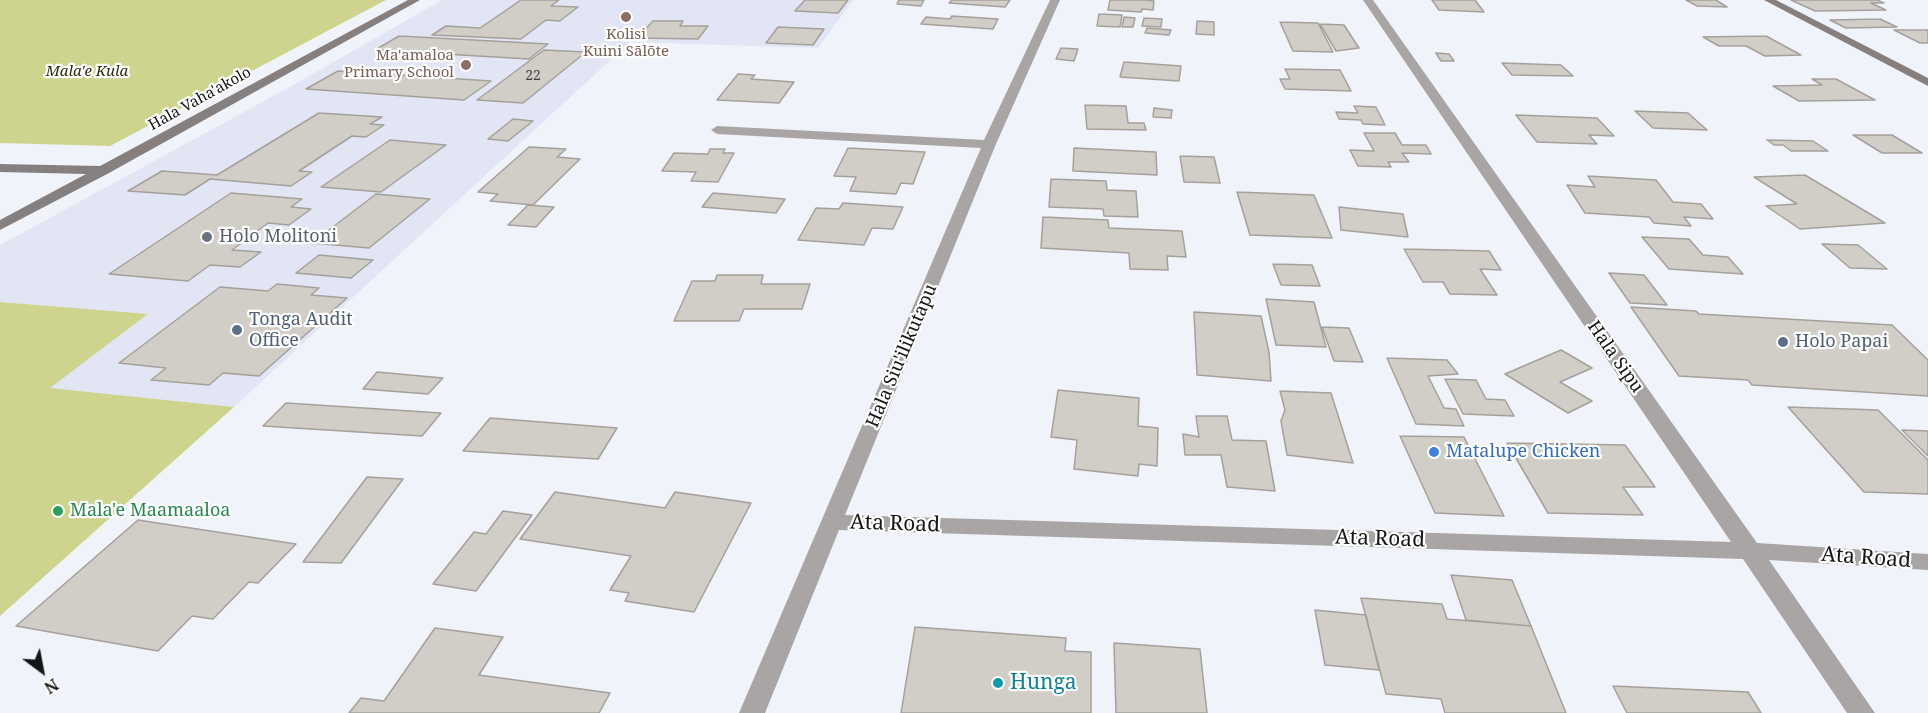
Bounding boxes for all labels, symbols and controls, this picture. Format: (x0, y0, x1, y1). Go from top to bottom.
marker: Kolisi Kuini Sālōte (619, 10, 633, 24)
place label: Kolisi Kuini Sālōte (583, 26, 669, 61)
place label: Ma'amaloa Primary School (344, 47, 454, 82)
marker: Ma'amaloa Primary School (459, 58, 473, 72)
park label: Mala'e Kula (46, 63, 128, 81)
street label: Hala Vaha'akolo (146, 63, 254, 135)
house number: 22 (525, 68, 541, 84)
place label: Holo Molitoni (219, 226, 337, 248)
marker: Holo Molitoni (200, 230, 214, 244)
street label: Hala Siu'ilikutapu (862, 281, 942, 431)
place label: Tonga Audit Office (249, 309, 353, 352)
street label: Hala Sipu (1582, 317, 1648, 397)
marker: Tonga Audit Office (230, 323, 244, 337)
place label: Holo Papai (1795, 331, 1888, 353)
marker: Holo Papai (1776, 335, 1790, 349)
place label: Matalupe Chicken (1446, 441, 1600, 463)
marker: Matalupe Chicken (1427, 445, 1441, 459)
place label: Mala'e Maamaaloa (70, 500, 230, 522)
marker: Mala'e Maamaaloa (51, 504, 65, 518)
street label: Ata Road (850, 510, 940, 538)
street label: Ata Road (1335, 525, 1425, 553)
street label: Ata Road (1820, 542, 1912, 574)
north arrow (12, 641, 72, 701)
place label: Hunga (1010, 670, 1077, 696)
text: N (40, 674, 63, 699)
marker: Hunga (991, 676, 1005, 690)

